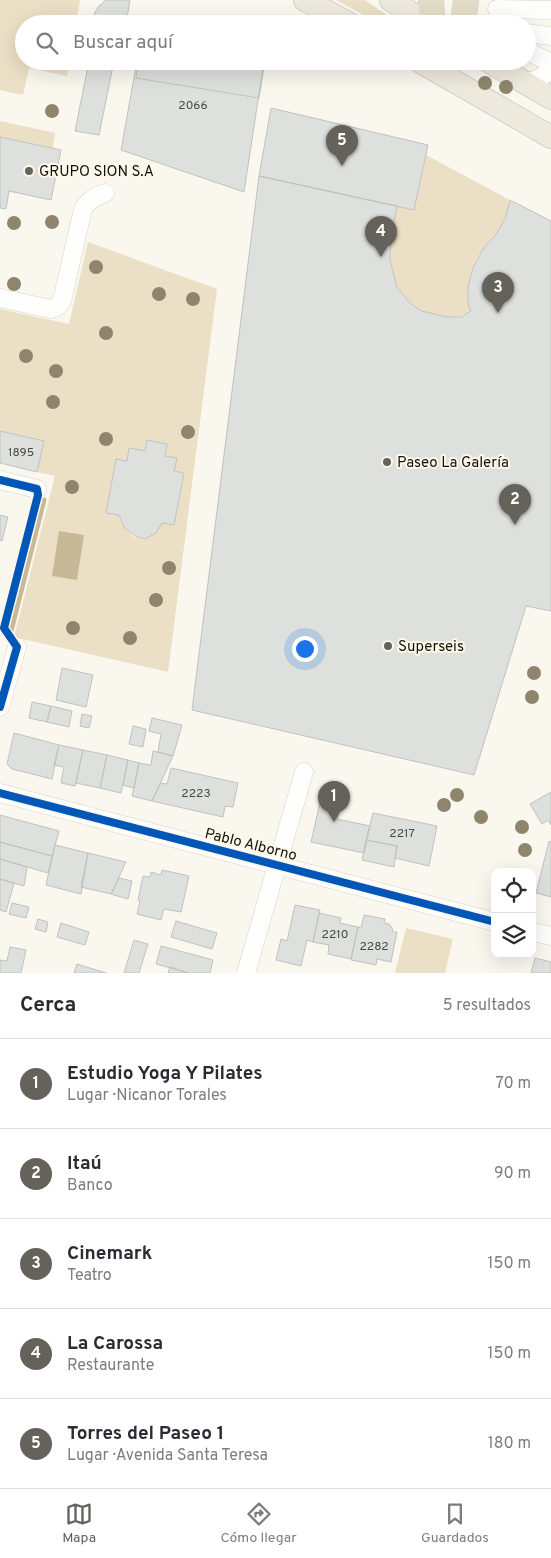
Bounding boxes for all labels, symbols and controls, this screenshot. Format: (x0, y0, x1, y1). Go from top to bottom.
search box (15, 15, 536, 70)
icon: search (33, 29, 61, 57)
text: Buscar aquí (73, 31, 173, 55)
house number: 2066 (178, 98, 208, 114)
pin: 5 (326, 125, 358, 166)
place label: GRUPO SION S.A (39, 163, 154, 182)
marker: GRUPO SION S.A (23, 165, 35, 177)
pin: 4 (365, 216, 397, 257)
pin: 3 (482, 272, 514, 313)
house number: 1895 (8, 445, 34, 461)
place label: Paseo La Galería (397, 454, 509, 473)
marker: Paseo La Galería (381, 456, 393, 468)
pin: 2 (499, 484, 531, 525)
your location (292, 636, 318, 662)
place label: Superseis (398, 638, 464, 657)
marker: Superseis (382, 640, 394, 652)
pin: 1 (318, 781, 350, 822)
house number: 2223 (181, 786, 211, 802)
street label: Pablo Alborno (202, 825, 299, 866)
house number: 2217 (389, 826, 415, 842)
map controls (491, 868, 536, 958)
button: locate (491, 868, 536, 913)
button: layers (491, 913, 536, 958)
house number: 2210 (322, 927, 348, 943)
house number: 2282 (359, 939, 389, 955)
text: Cerca (20, 992, 76, 1019)
text: 5 resultados (443, 996, 531, 1016)
text: Estudio Yoga Y Pilates (67, 1062, 263, 1086)
text: 1 (33, 1074, 39, 1094)
text: 70 m (496, 1074, 531, 1094)
text: Lugar · Nicanor Torales (67, 1086, 227, 1106)
text: Itaú (67, 1152, 102, 1176)
text: 2 (31, 1164, 41, 1184)
text: 90 m (494, 1164, 531, 1184)
text: Banco (67, 1176, 113, 1196)
text: Cinemark (67, 1242, 152, 1266)
text: 3 (31, 1254, 41, 1274)
text: 150 m (488, 1254, 531, 1274)
text: Teatro (67, 1266, 112, 1286)
text: La Carossa (67, 1332, 163, 1356)
text: 4 (31, 1344, 41, 1364)
text: 150 m (488, 1344, 531, 1364)
text: Restaurante (67, 1356, 154, 1376)
text: Torres del Paseo 1 (67, 1422, 224, 1446)
text: 5 (31, 1434, 41, 1454)
text: 180 m (488, 1434, 531, 1454)
text: Lugar · Avenida Santa Teresa (67, 1446, 268, 1466)
tab: Mapa (62, 1500, 96, 1547)
tab: Cómo llegar (220, 1500, 297, 1547)
tab: Guardados (421, 1500, 489, 1547)

